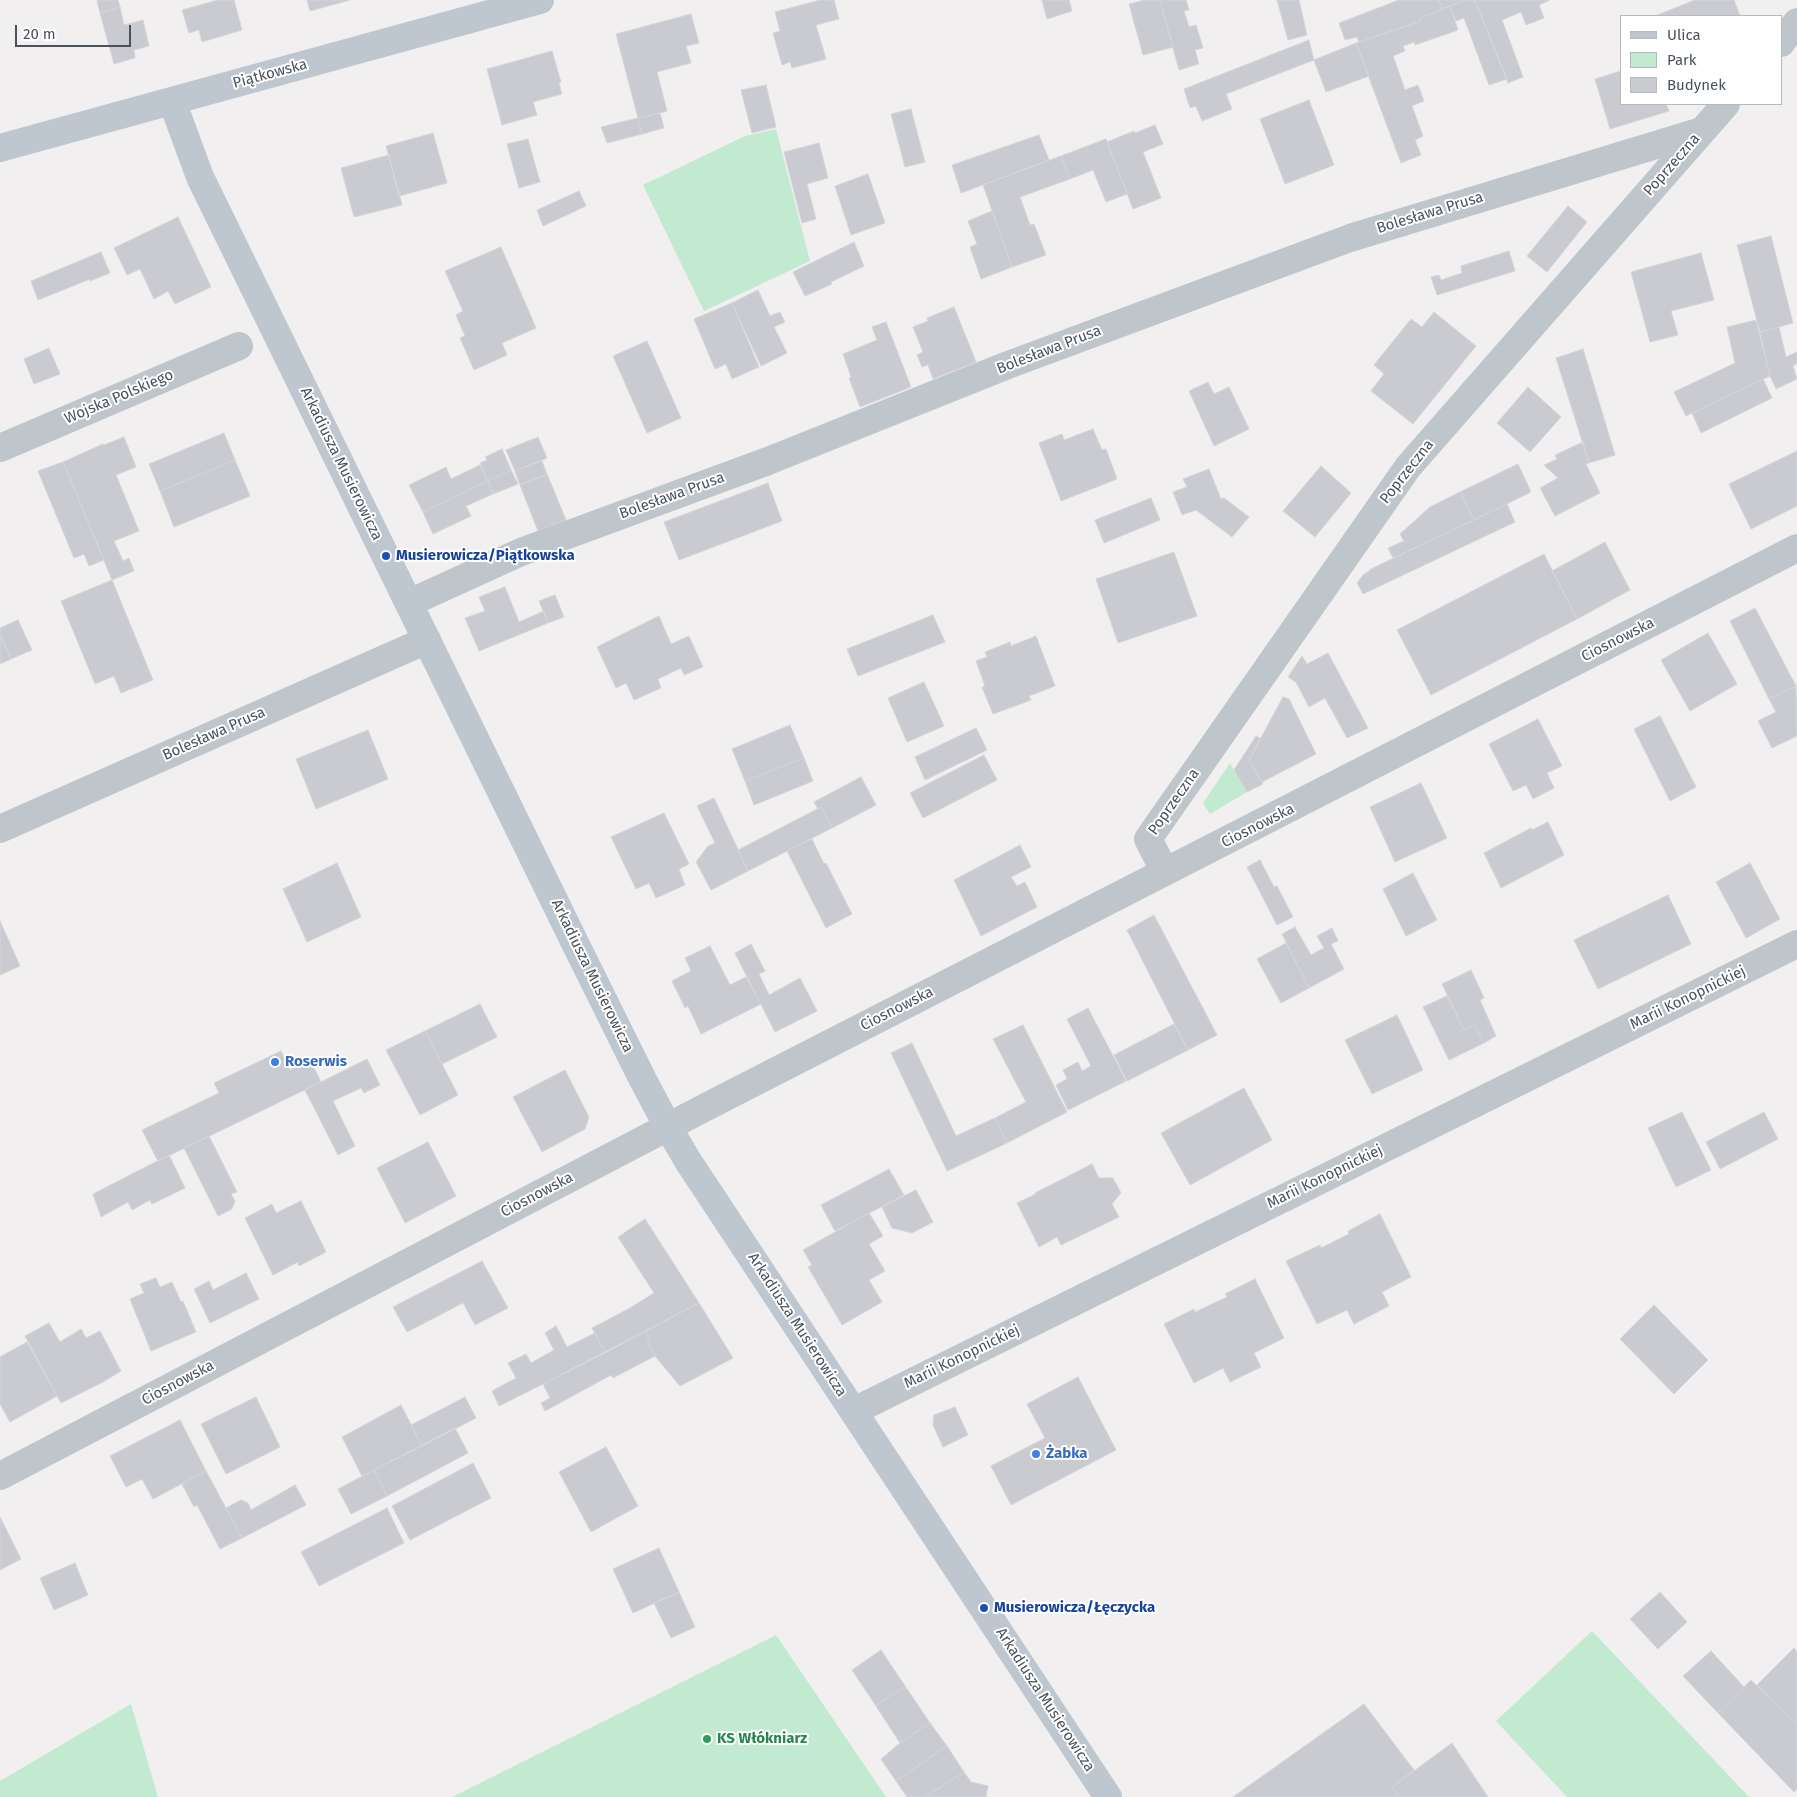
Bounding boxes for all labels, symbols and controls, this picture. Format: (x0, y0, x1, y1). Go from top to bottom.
scale bar (18, 15, 134, 47)
legend (1620, 15, 1782, 105)
text: 20 m (23, 25, 56, 43)
text: Ulica (1667, 26, 1701, 44)
text: Park (1667, 51, 1697, 69)
street label: Piątkowska (231, 55, 309, 93)
text: Budynek (1667, 76, 1726, 94)
street label: Poprzeczna (1640, 130, 1704, 200)
street label: Bolesława Prusa (1375, 188, 1485, 238)
street label: Bolesława Prusa (994, 322, 1104, 378)
street label: Wojska Polskiego (62, 366, 176, 428)
street label: Arkadiusza Musierowicza (296, 385, 386, 543)
street label: Poprzeczna (1376, 436, 1438, 508)
street label: Bolesława Prusa (617, 469, 727, 523)
place label: Musierowicza/Piątkowska (396, 547, 575, 565)
marker: Musierowicza/Piątkowska (380, 550, 392, 562)
street label: Ciosnowska (1579, 614, 1657, 666)
street label: Bolesława Prusa (160, 703, 268, 765)
street label: Poprzeczna (1145, 765, 1203, 839)
street label: Ciosnowska (1219, 800, 1297, 852)
street label: Arkadiusza Musierowicza (547, 897, 637, 1055)
street label: Marii Konopnickiej (1627, 962, 1749, 1034)
street label: Ciosnowska (858, 983, 936, 1035)
place label: Roserwis (285, 1053, 347, 1071)
marker: Roserwis (269, 1056, 281, 1068)
street label: Marii Konopnickiej (1264, 1141, 1386, 1213)
street label: Ciosnowska (498, 1168, 576, 1222)
street label: Arkadiusza Musierowicza (744, 1250, 850, 1400)
street label: Marii Konopnickiej (901, 1321, 1023, 1393)
street label: Ciosnowska (139, 1356, 217, 1410)
place label: Żabka (1046, 1445, 1087, 1463)
marker: Żabka (1030, 1448, 1042, 1460)
place label: Musierowicza/Łęczycka (994, 1599, 1155, 1617)
marker: Musierowicza/Łęczycka (978, 1602, 990, 1614)
street label: Arkadiusza Musierowicza (992, 1625, 1098, 1775)
place label: KS Włókniarz (717, 1730, 807, 1748)
marker: KS Włókniarz (701, 1733, 713, 1745)

